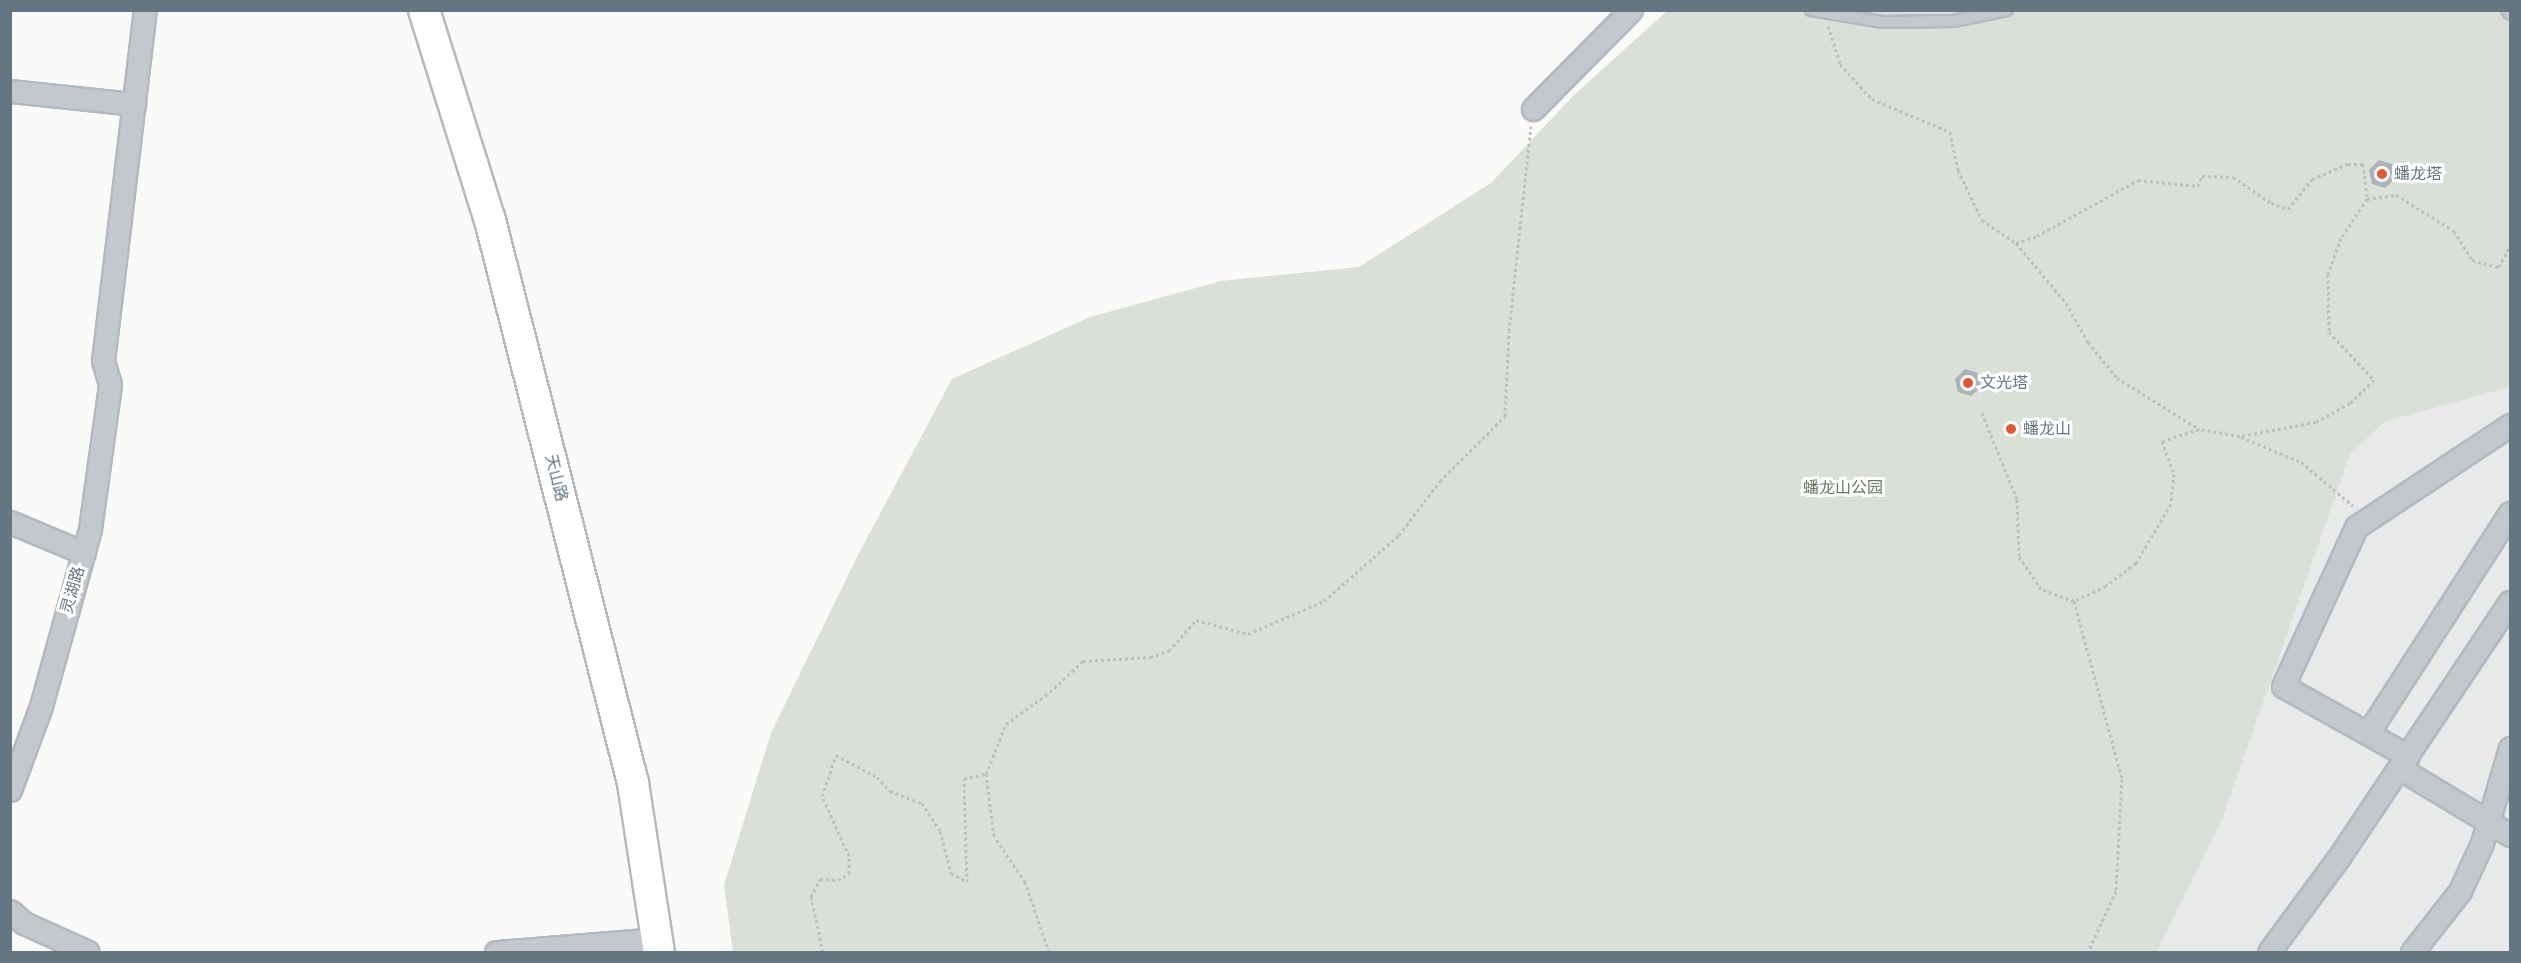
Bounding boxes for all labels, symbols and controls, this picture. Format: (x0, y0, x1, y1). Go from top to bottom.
place label: 蟠龙塔 (2394, 164, 2442, 184)
marker: 蟠龙塔 (2375, 167, 2389, 181)
place label: 文光塔 (1980, 373, 2028, 393)
marker: 文光塔 (1961, 376, 1975, 390)
place label: 蟠龙山 (2023, 419, 2071, 439)
marker: 蟠龙山 (2004, 422, 2018, 436)
street label: 天山路 (541, 452, 571, 504)
park label: 蟠龙山公园 (1803, 478, 1883, 498)
street label: 灵湖路 (57, 564, 89, 616)

